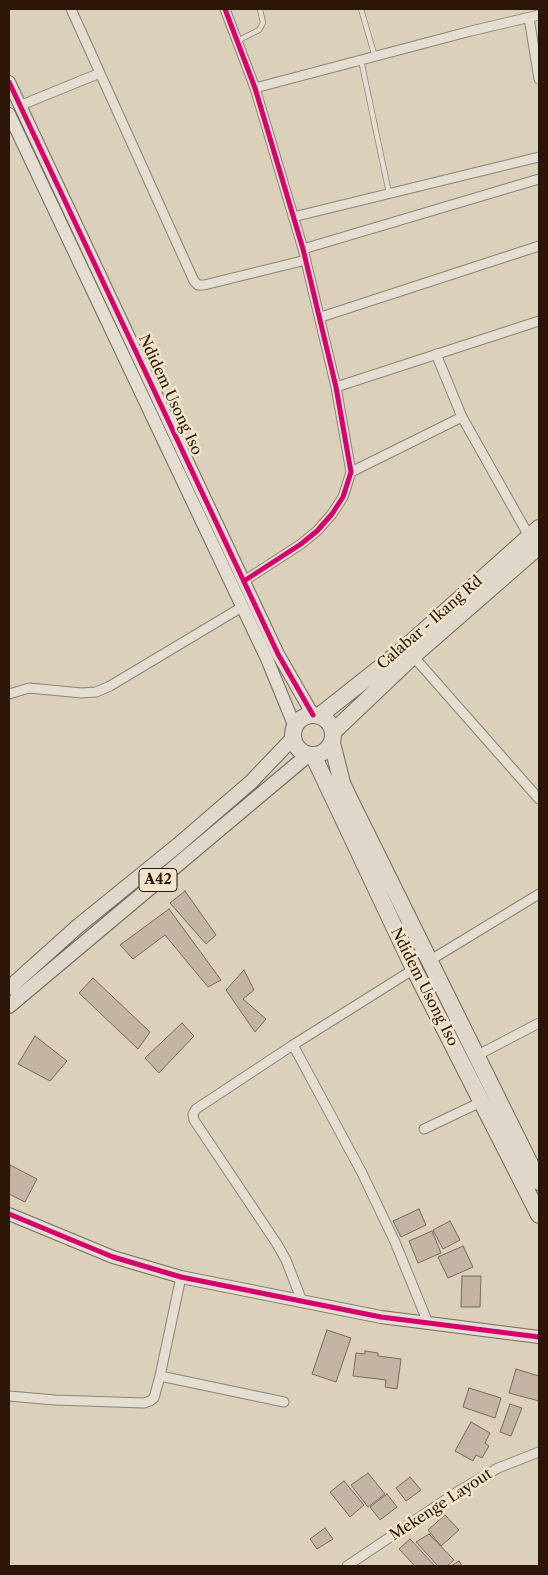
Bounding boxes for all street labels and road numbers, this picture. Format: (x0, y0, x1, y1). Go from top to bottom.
street label: Ndidem Usong Iso (134, 332, 206, 458)
street label: Calabar - Ikang Rd (374, 572, 486, 674)
road number: A42 (139, 868, 177, 892)
street label: Ndidem Usong Iso (386, 925, 462, 1049)
street label: Mekenge Layout (386, 1465, 496, 1545)

